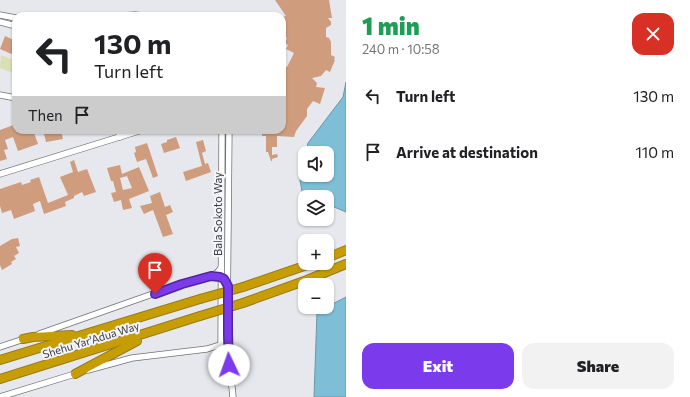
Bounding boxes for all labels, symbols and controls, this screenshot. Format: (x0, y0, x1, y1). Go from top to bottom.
text: 1 min (362, 11, 420, 40)
button: close (632, 13, 674, 55)
text: 130 m (94, 26, 171, 60)
icon: left (28, 28, 80, 80)
text: 240 m · 10:58 (362, 41, 440, 57)
text: Turn left (94, 60, 163, 82)
icon: left (362, 85, 384, 107)
text: Turn left (396, 87, 455, 105)
text: 130 m (633, 87, 674, 105)
icon: arrive (71, 104, 93, 126)
text: Then (28, 106, 63, 124)
icon: arrive (362, 141, 384, 163)
text: Arrive at destination (396, 143, 538, 161)
text: 110 m (635, 143, 674, 161)
map controls (298, 146, 334, 314)
button: sound (298, 146, 334, 182)
street label: Bala Sokoto Way (211, 172, 224, 256)
button: layers (298, 190, 334, 226)
button: + (298, 234, 334, 270)
pin (138, 253, 172, 294)
icon: arrive (144, 259, 166, 281)
button: − (298, 278, 334, 314)
street label: Shehu Yar'Adua Way (41, 319, 141, 360)
button: Exit (362, 343, 514, 389)
button: Share (522, 343, 674, 389)
position arrow (208, 344, 250, 386)

